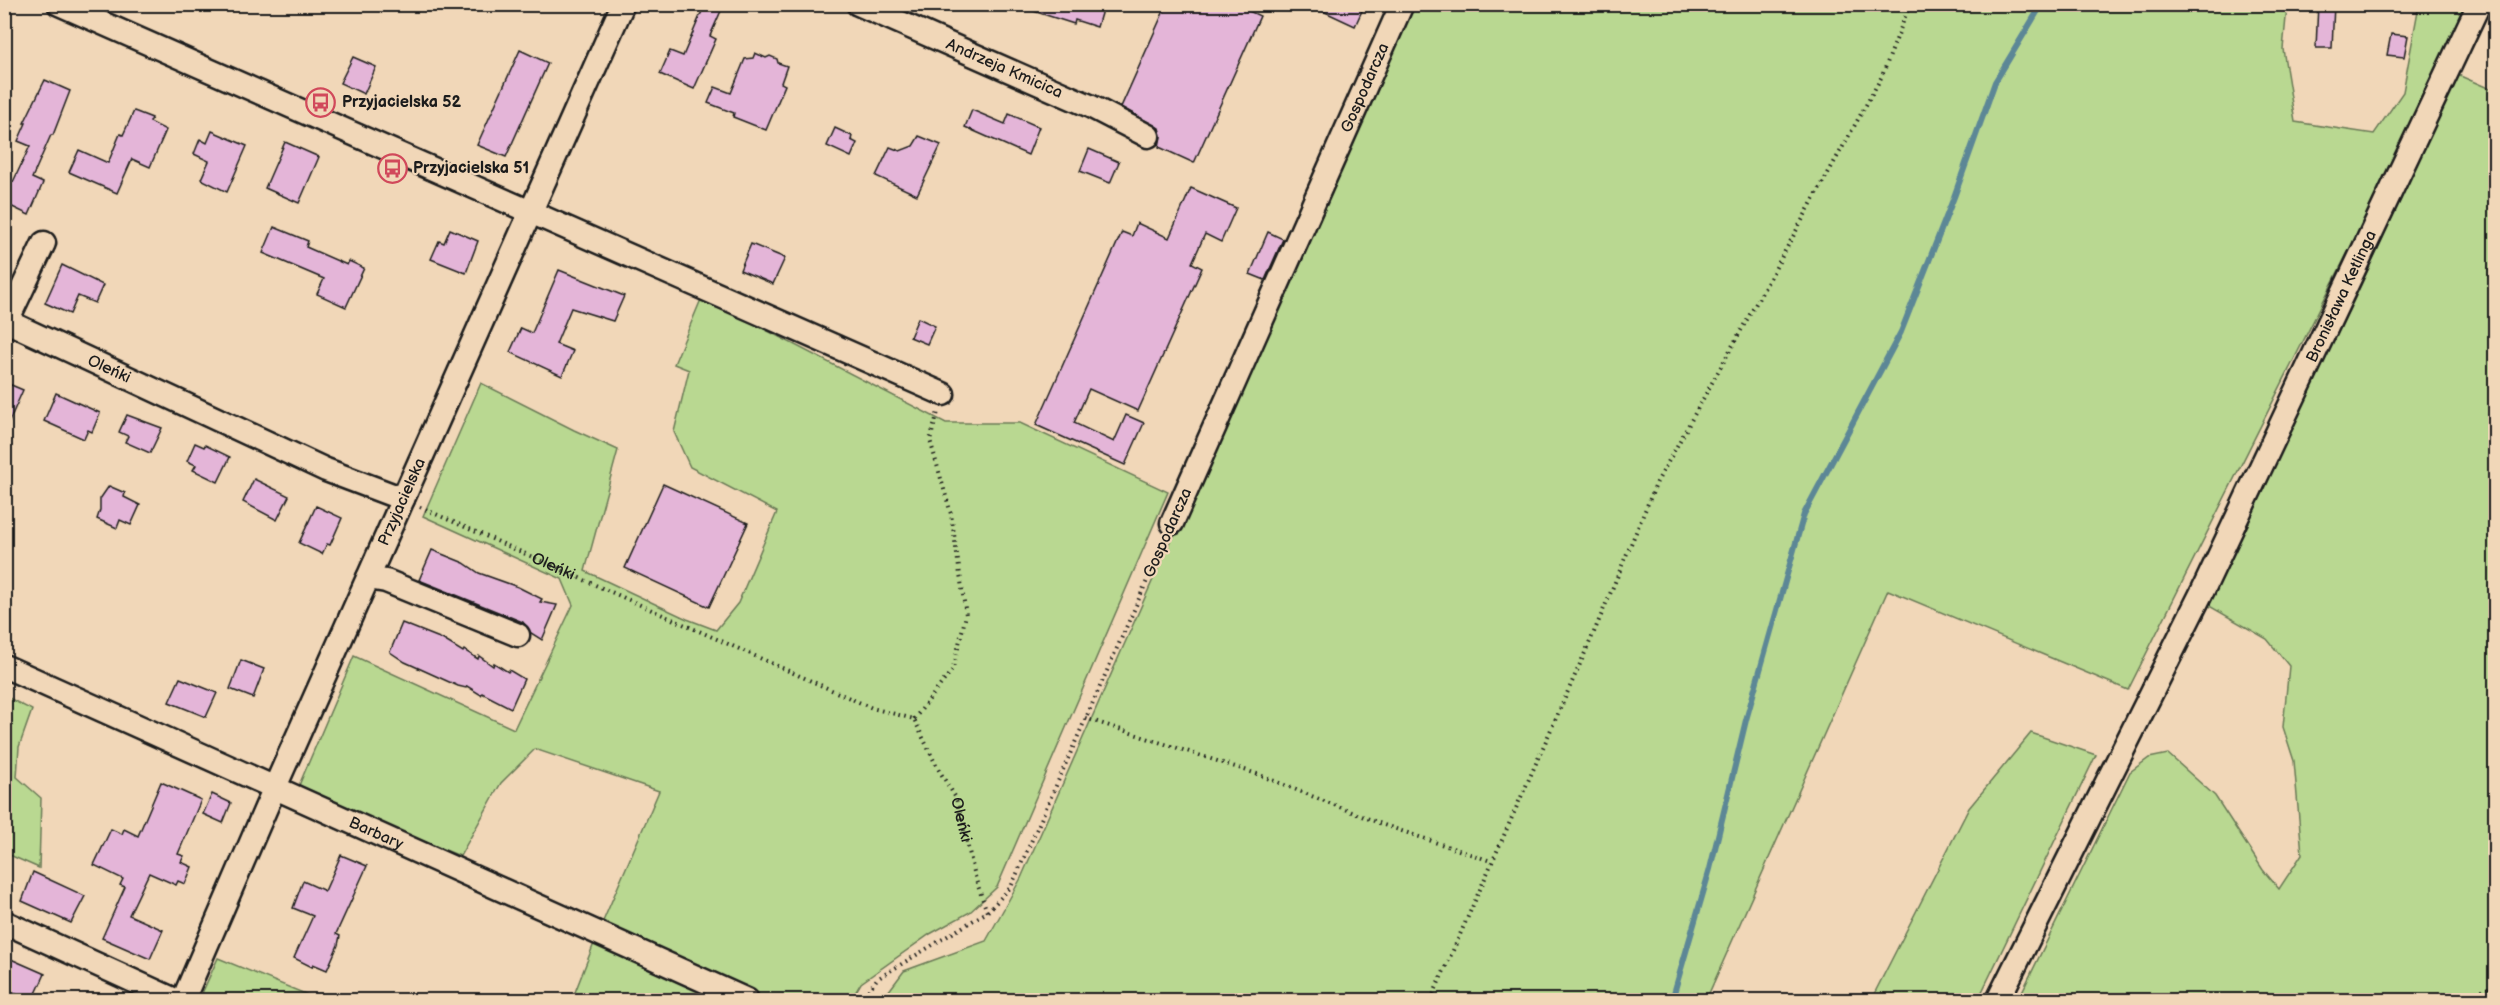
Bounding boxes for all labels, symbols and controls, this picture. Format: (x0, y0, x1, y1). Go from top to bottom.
street label: Andrzeja Kmicica (943, 34, 1066, 102)
street label: Gospodarcza (1337, 40, 1393, 136)
bus stop icon: Przyjacielska 52 (305, 86, 337, 118)
place label: Przyjacielska 52 (342, 93, 462, 112)
bus stop icon: Przyjacielska 51 (376, 152, 408, 184)
place label: Przyjacielska 51 (413, 159, 529, 178)
street label: Bronisława Ketlinga (2302, 227, 2380, 365)
street label: Oleńki (85, 351, 134, 387)
street label: Przyjacielska (374, 455, 429, 549)
street label: Gospodarcza (1140, 485, 1196, 581)
street label: Oleńki (529, 548, 578, 584)
street label: Oleńki (947, 795, 976, 844)
street label: Barbary (346, 813, 407, 854)

